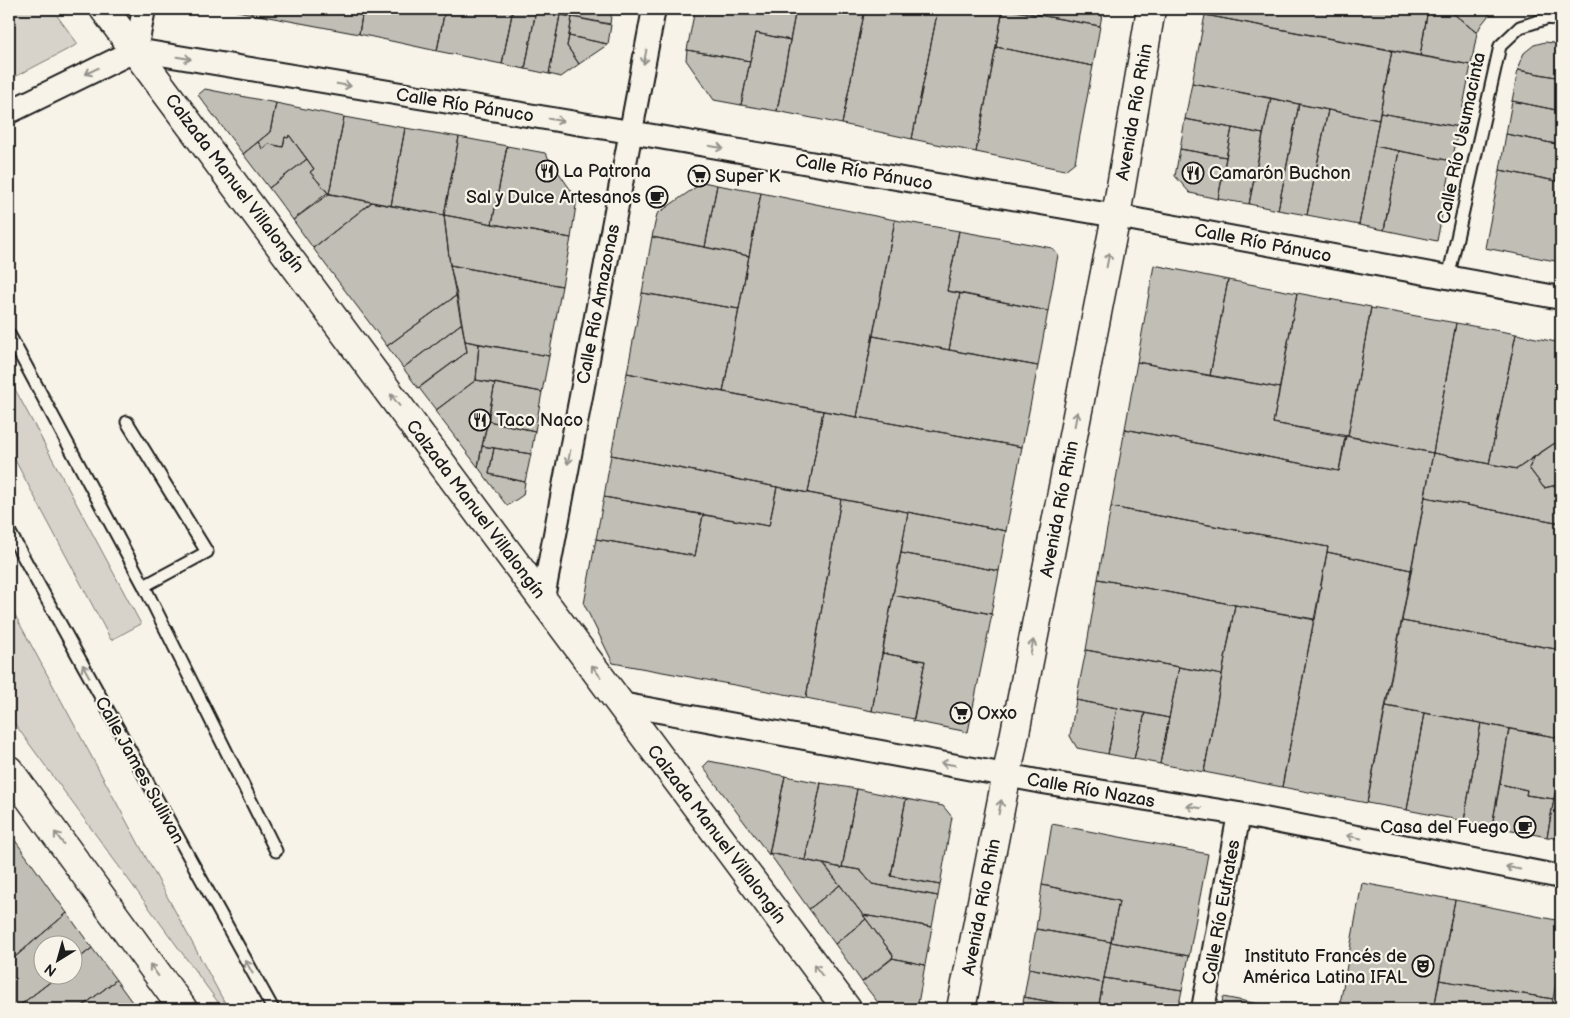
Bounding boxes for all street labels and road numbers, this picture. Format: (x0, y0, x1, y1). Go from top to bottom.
street label: Avenida Río Rhin (1112, 42, 1157, 182)
street label: Calle Río Usumacinta (1433, 50, 1490, 226)
street label: Calle Río Pánuco (395, 84, 535, 127)
street label: Calzada Manuel Villalongín (161, 90, 309, 277)
street label: Calle Río Pánuco (794, 150, 934, 195)
street label: Calle Río Pánuco (1193, 220, 1333, 267)
street label: Calle Río Amazonas (573, 222, 624, 386)
street label: Calzada Manuel Villalongín (402, 416, 550, 603)
street label: Avenida Río Rhin (1036, 439, 1083, 579)
street label: Calle James Sullivan (90, 693, 189, 847)
street label: Calzada Manuel Villalongín (643, 741, 791, 928)
street label: Calle Río Nazas (1025, 769, 1157, 812)
street label: Avenida Río Rhin (958, 837, 1005, 977)
street label: Calle Río Eufrates (1198, 838, 1245, 986)

